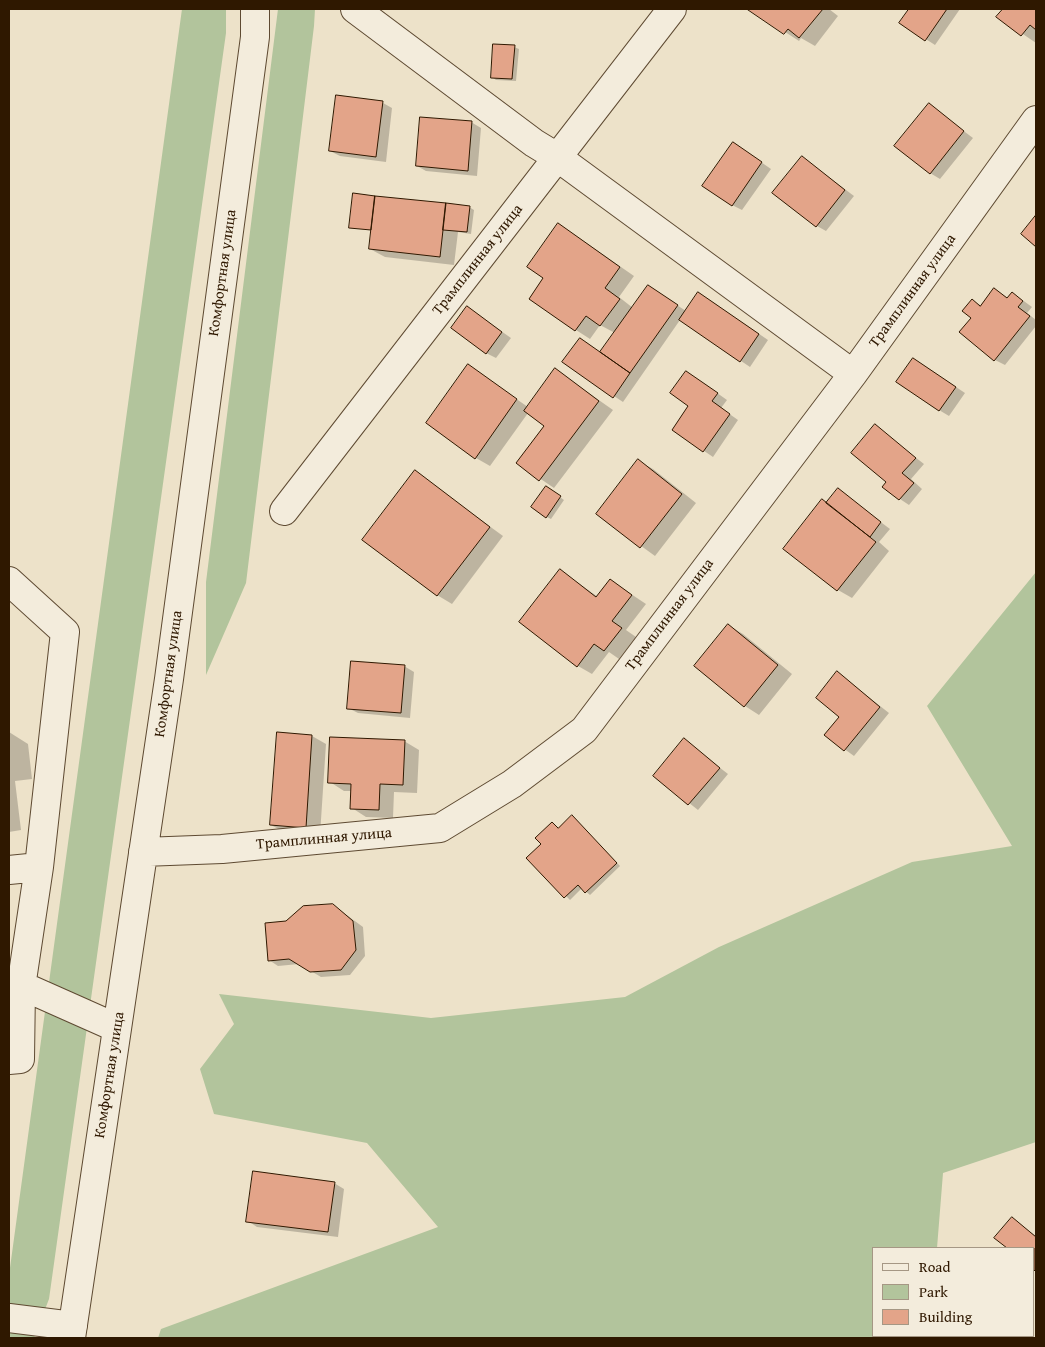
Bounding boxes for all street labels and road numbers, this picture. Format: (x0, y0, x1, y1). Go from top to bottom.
street label: Трамплинная улица (429, 201, 527, 319)
street label: Комфортная улица (205, 208, 241, 338)
street label: Трамплинная улица (866, 231, 960, 351)
street label: Трамплинная улица (622, 555, 718, 675)
street label: Комфортная улица (151, 609, 187, 739)
street label: Трамплинная улица (256, 824, 392, 854)
street label: Комфортная улица (91, 1010, 129, 1140)

